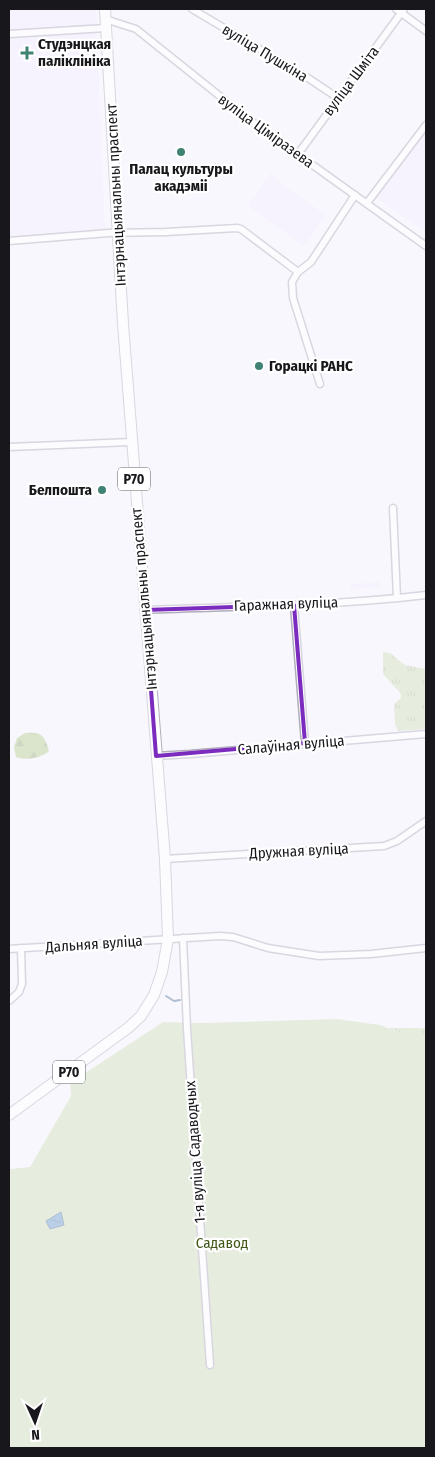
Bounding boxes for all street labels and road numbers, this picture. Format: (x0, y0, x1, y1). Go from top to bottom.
street label: вуліца Пушкіна (219, 20, 311, 86)
street label: вуліца Шміта (319, 43, 383, 119)
street label: вуліца Ціміразева (215, 90, 317, 172)
street label: Інтэрнацыянальны праспект (102, 102, 130, 287)
road number: Р70 (118, 468, 150, 490)
street label: Інтэрнацыянальны праспект (127, 506, 161, 691)
street label: Гаражная вуліца (233, 593, 339, 615)
street label: Салаўіная вуліца (237, 731, 345, 759)
street label: Дружная вуліца (248, 839, 349, 863)
street label: Дальняя вуліца (44, 932, 143, 956)
road number: Р70 (53, 1060, 85, 1084)
street label: 1-я вуліца Садаводчых (181, 1080, 209, 1224)

